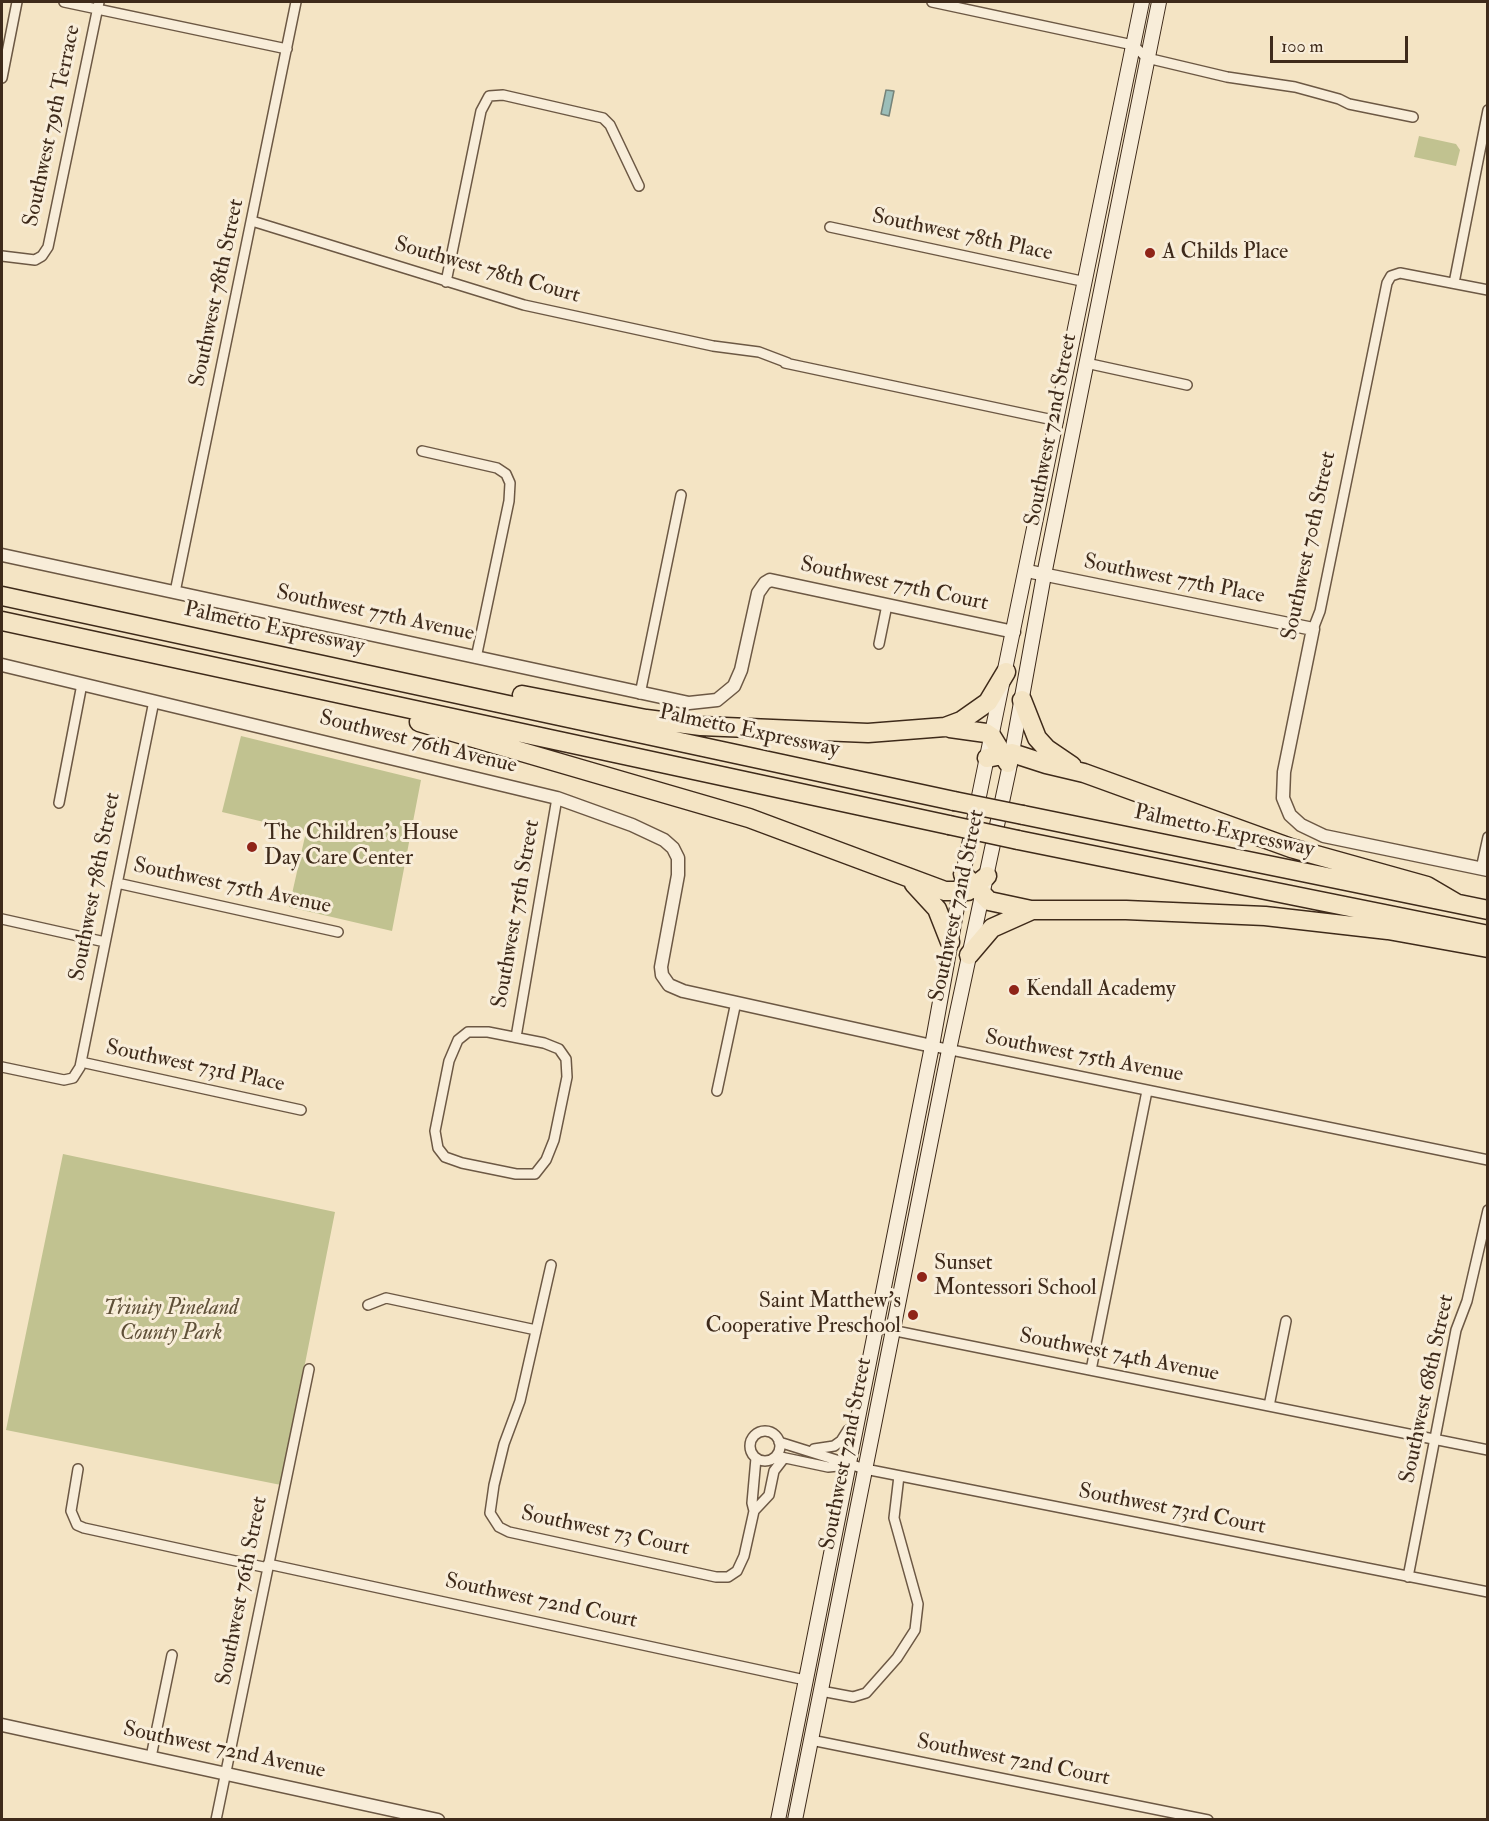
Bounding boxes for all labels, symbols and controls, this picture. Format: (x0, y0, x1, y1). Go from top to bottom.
street label: Southwest 79th Terrace (19, 23, 87, 229)
scale bar (1273, 24, 1411, 62)
text: 100 m (1281, 35, 1324, 58)
street label: Southwest 78th Street (185, 197, 251, 389)
street label: Southwest 78th Place (869, 204, 1055, 268)
street label: Southwest 78th Court (391, 232, 583, 310)
place label: A Childs Place (1162, 240, 1288, 266)
marker: A Childs Place (1143, 246, 1157, 260)
street label: Southwest 72nd Street (1020, 332, 1084, 528)
street label: Southwest 70th Street (1277, 449, 1343, 643)
street label: Southwest 77th Place (1081, 550, 1267, 610)
street label: Southwest 77th Court (798, 552, 990, 618)
street label: Southwest 77th Avenue (274, 580, 476, 648)
street label: Palmetto Expressway (181, 597, 367, 661)
street label: Palmetto Expressway (656, 700, 842, 764)
street label: Southwest 76th Avenue (317, 706, 519, 780)
street label: Southwest 78th Street (65, 791, 127, 983)
street label: Palmetto Expressway (1131, 800, 1317, 864)
street label: Southwest 72nd Street (925, 808, 991, 1004)
street label: Southwest 75th Street (487, 818, 547, 1010)
place label: The Children's House Day Care Center (264, 821, 458, 872)
marker: The Children's House Day Care Center (245, 840, 259, 854)
street label: Southwest 75th Avenue (131, 853, 333, 921)
place label: Kendall Academy (1026, 977, 1176, 1003)
marker: Kendall Academy (1007, 983, 1021, 997)
street label: Southwest 75th Avenue (983, 1025, 1185, 1089)
street label: Southwest 73rd Place (103, 1035, 287, 1099)
place label: Sunset Montessori School (934, 1251, 1097, 1302)
marker: Sunset Montessori School (915, 1270, 929, 1284)
place label: Saint Matthew's Cooperative Preschool (705, 1289, 901, 1340)
street label: Southwest 68th Street (1395, 1292, 1461, 1486)
park label: Trinity Pineland County Park (103, 1296, 239, 1348)
marker: Saint Matthew's Cooperative Preschool (906, 1308, 920, 1322)
street label: Southwest 74th Avenue (1017, 1324, 1221, 1388)
street label: Southwest 72nd Street (815, 1356, 879, 1552)
street label: Southwest 73rd Court (1076, 1479, 1268, 1541)
street label: Southwest 76th Street (212, 1494, 274, 1688)
street label: Southwest 73 Court (519, 1501, 691, 1563)
street label: Southwest 72nd Court (442, 1569, 640, 1635)
street label: Southwest 72nd Avenue (120, 1717, 328, 1785)
street label: Southwest 72nd Court (914, 1729, 1112, 1793)

